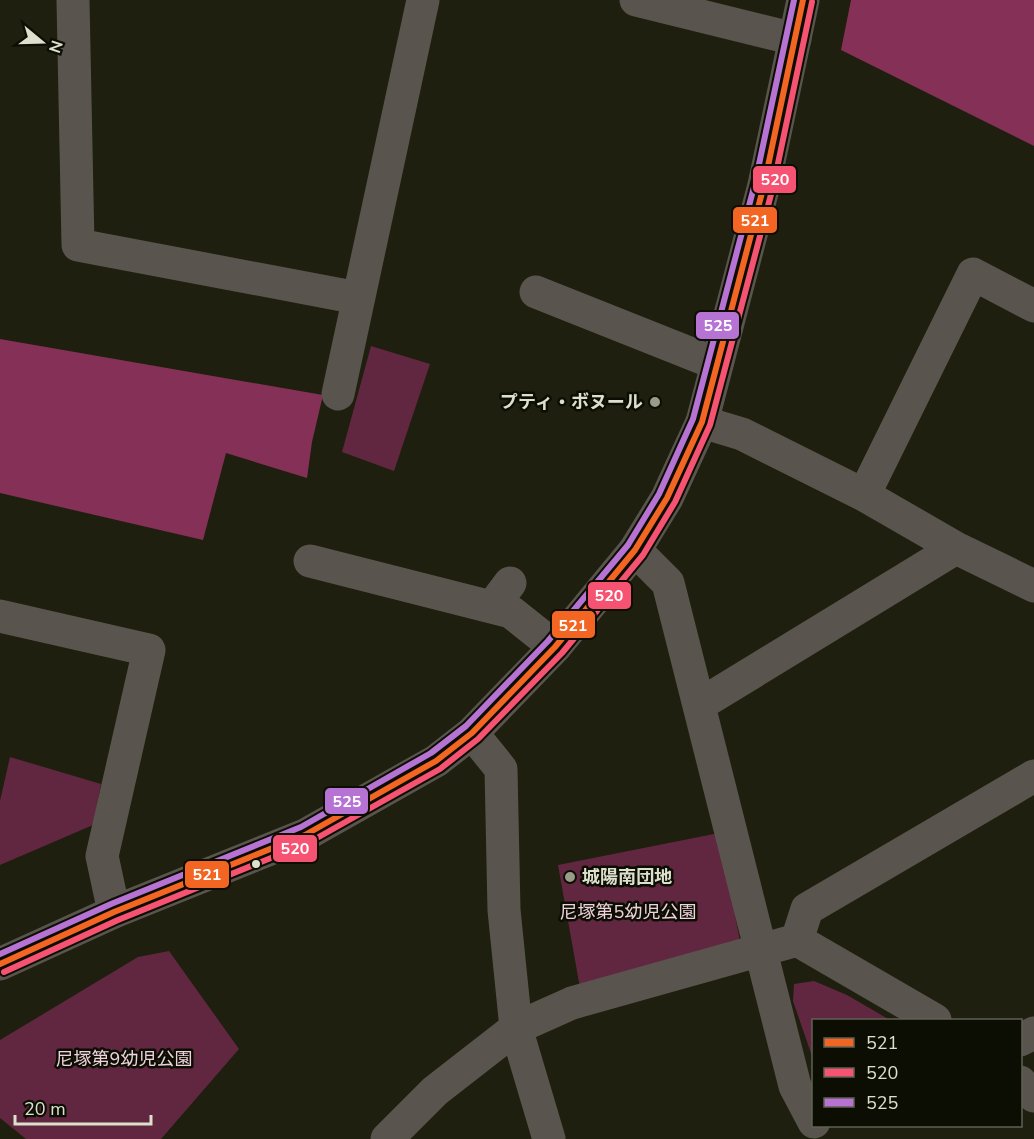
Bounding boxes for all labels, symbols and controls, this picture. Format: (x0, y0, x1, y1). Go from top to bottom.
north arrow (12, 12, 72, 72)
text: N (43, 37, 68, 56)
line badge: 520 (752, 165, 797, 194)
text: 520 (761, 169, 789, 191)
line badge: 521 (732, 206, 778, 234)
text: 521 (741, 210, 769, 232)
line badge: 525 (695, 311, 740, 340)
text: 525 (704, 315, 732, 337)
place label: プティ・ボヌール (500, 390, 643, 414)
marker: プティ・ボヌール (648, 395, 662, 409)
line badge: 520 (587, 581, 632, 610)
text: 520 (595, 585, 623, 607)
line badge: 521 (551, 610, 596, 639)
text: 521 (559, 615, 587, 637)
line badge: 525 (324, 787, 369, 815)
text: 525 (333, 791, 361, 813)
line badge: 520 (272, 834, 318, 863)
text: 520 (281, 838, 309, 860)
unlabelled marker (250, 858, 262, 870)
line badge: 521 (184, 860, 230, 889)
text: 521 (193, 864, 221, 886)
place label: 城陽南団地 (582, 865, 672, 889)
marker: 城陽南団地 (563, 870, 577, 884)
park label: 尼塚第5幼児公園 (560, 900, 696, 924)
legend (812, 1019, 1022, 1127)
text: 521 (866, 1031, 898, 1055)
park label: 尼塚第9幼児公園 (56, 1047, 192, 1071)
text: 520 (866, 1061, 898, 1085)
scale bar (15, 1088, 152, 1126)
text: 525 (866, 1091, 898, 1115)
text: 20 m (24, 1097, 66, 1121)

